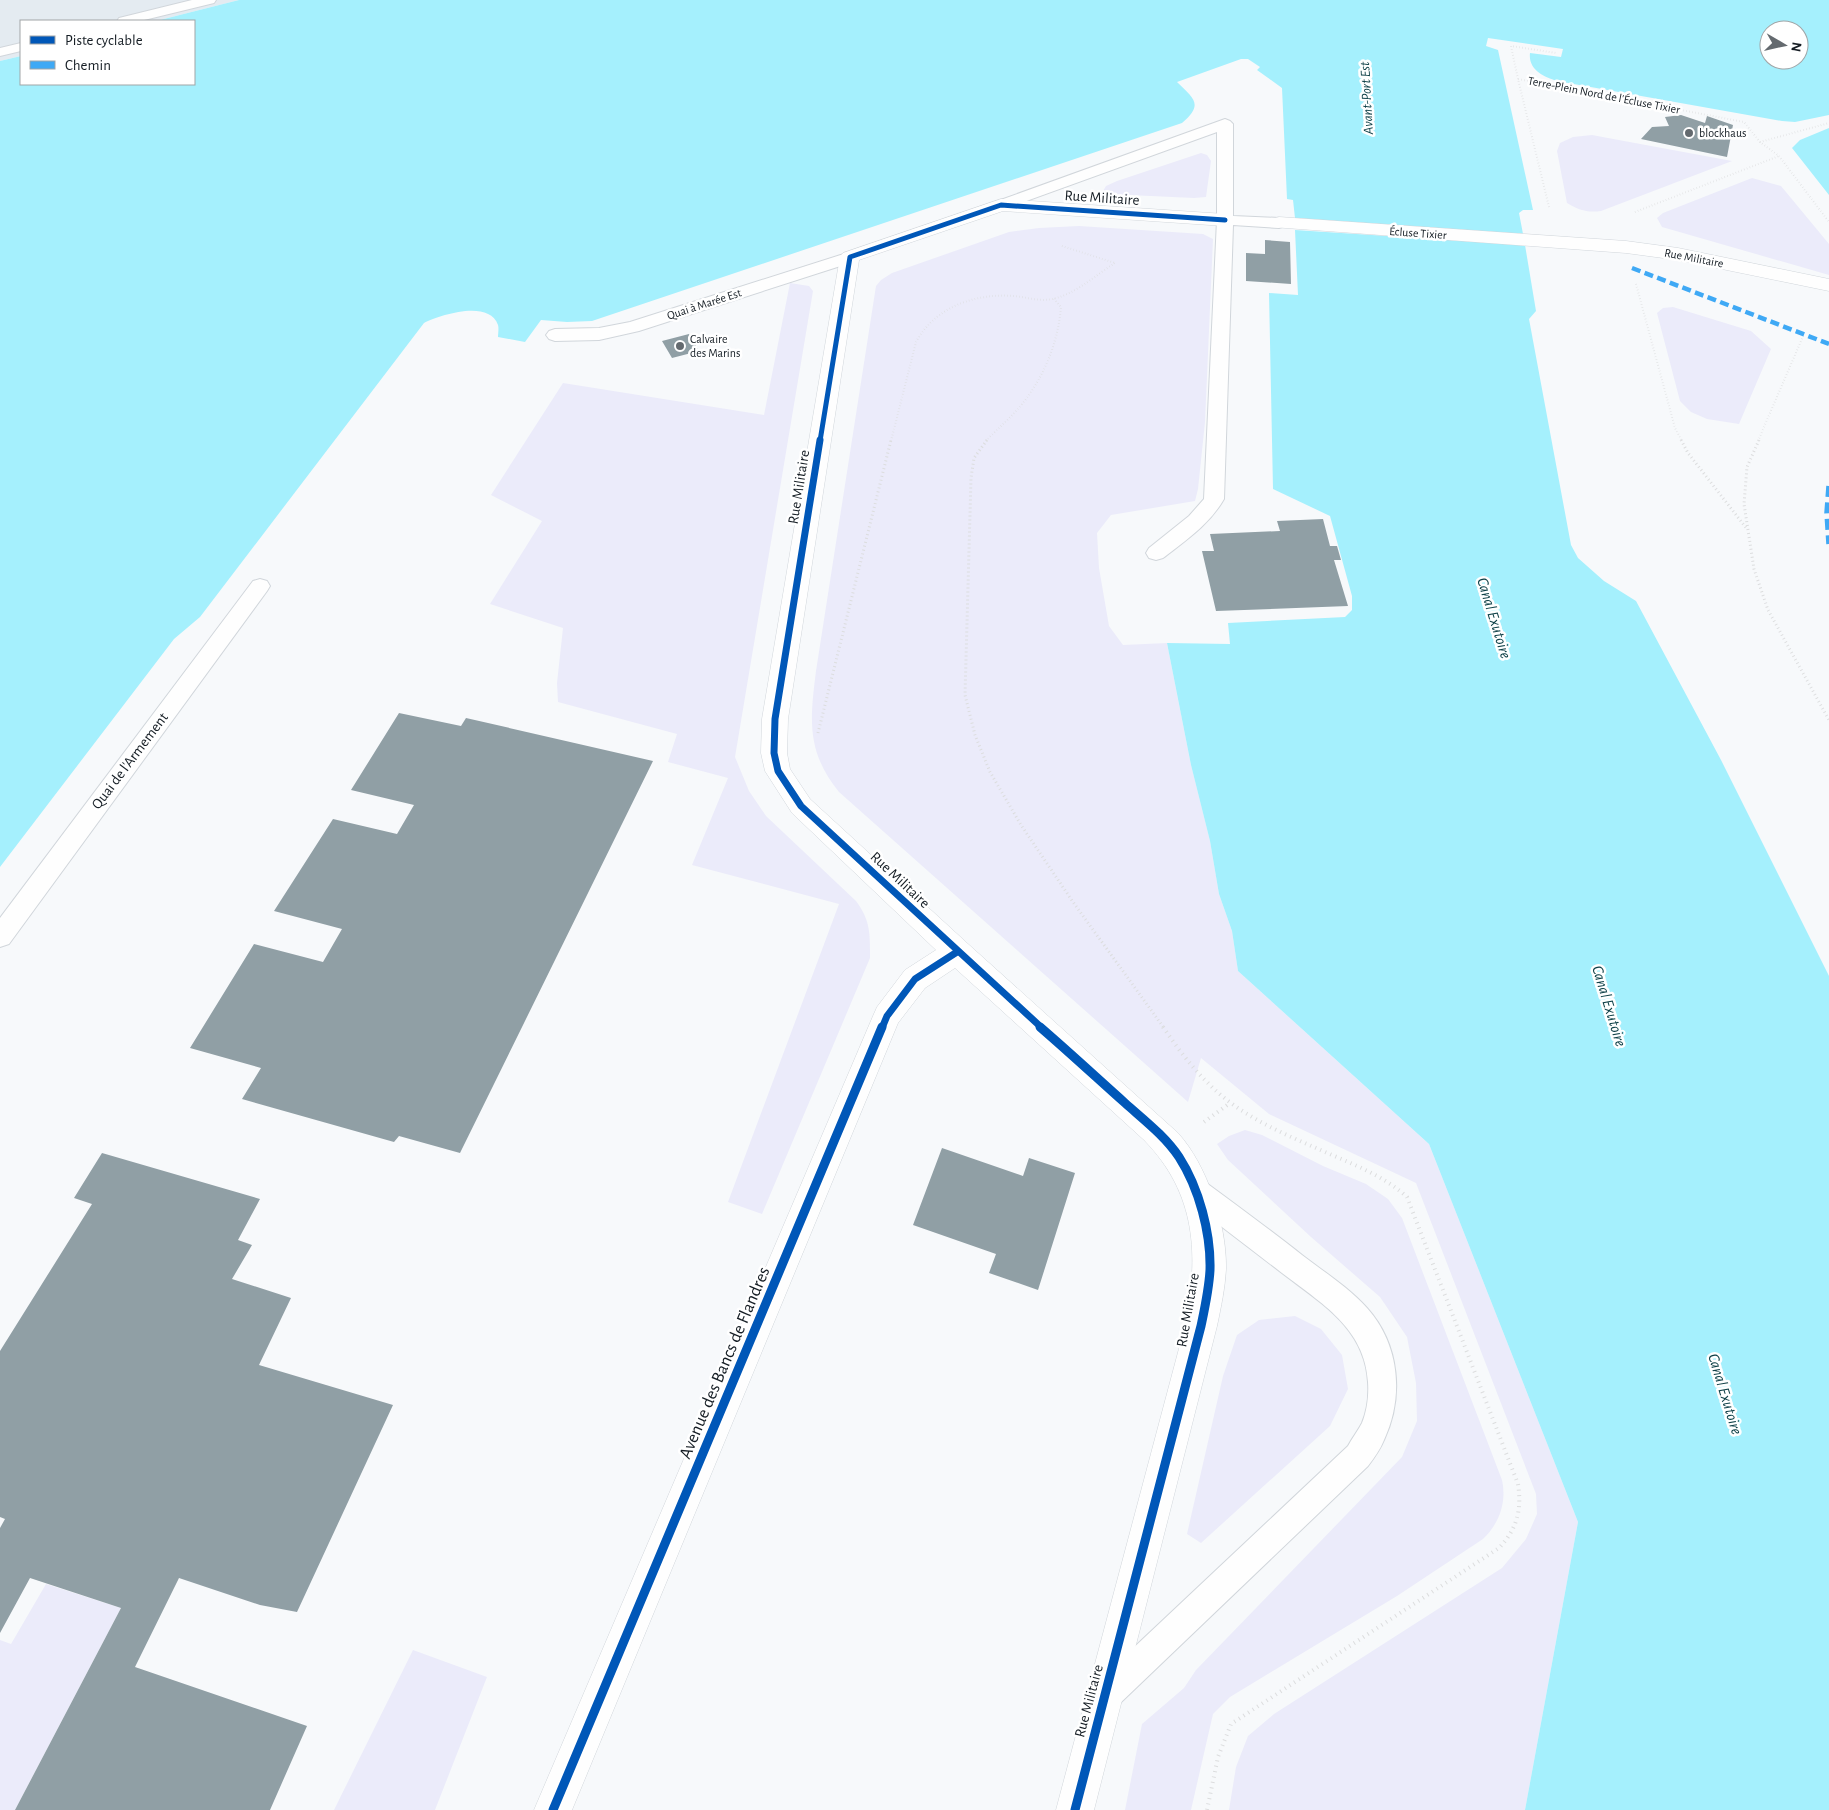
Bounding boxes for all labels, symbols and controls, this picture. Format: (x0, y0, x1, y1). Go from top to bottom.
legend (20, 20, 195, 85)
north arrow (1759, 20, 1809, 70)
text: Piste cyclable (65, 33, 143, 48)
text: N (1788, 41, 1804, 53)
text: Chemin (65, 58, 111, 73)
water label: Avant-Port Est (1358, 61, 1376, 136)
street label: Terre-Plein Nord de l'Écluse Tixier (1527, 73, 1682, 116)
marker: blockhaus (1683, 127, 1695, 139)
place label: blockhaus (1699, 127, 1746, 139)
street label: Rue Militaire (1064, 188, 1140, 208)
street label: Écluse Tixier (1389, 224, 1447, 241)
street label: Rue Militaire (1663, 246, 1725, 270)
street label: Quai à Marée Est (665, 286, 743, 323)
place label: Calvaire des Marins (690, 333, 740, 359)
marker: Calvaire des Marins (674, 340, 686, 352)
street label: Rue Militaire (786, 449, 812, 525)
water label: Canal Exutoire (1474, 576, 1514, 660)
street label: Quai de l'Armement (89, 710, 171, 812)
street label: Rue Militaire (867, 849, 933, 911)
water label: Canal Exutoire (1589, 964, 1629, 1048)
street label: Avenue des Bancs de Flandres (676, 1264, 774, 1462)
street label: Rue Militaire (1174, 1272, 1202, 1348)
water label: Canal Exutoire (1705, 1352, 1745, 1436)
street label: Rue Militaire (1072, 1663, 1106, 1739)

